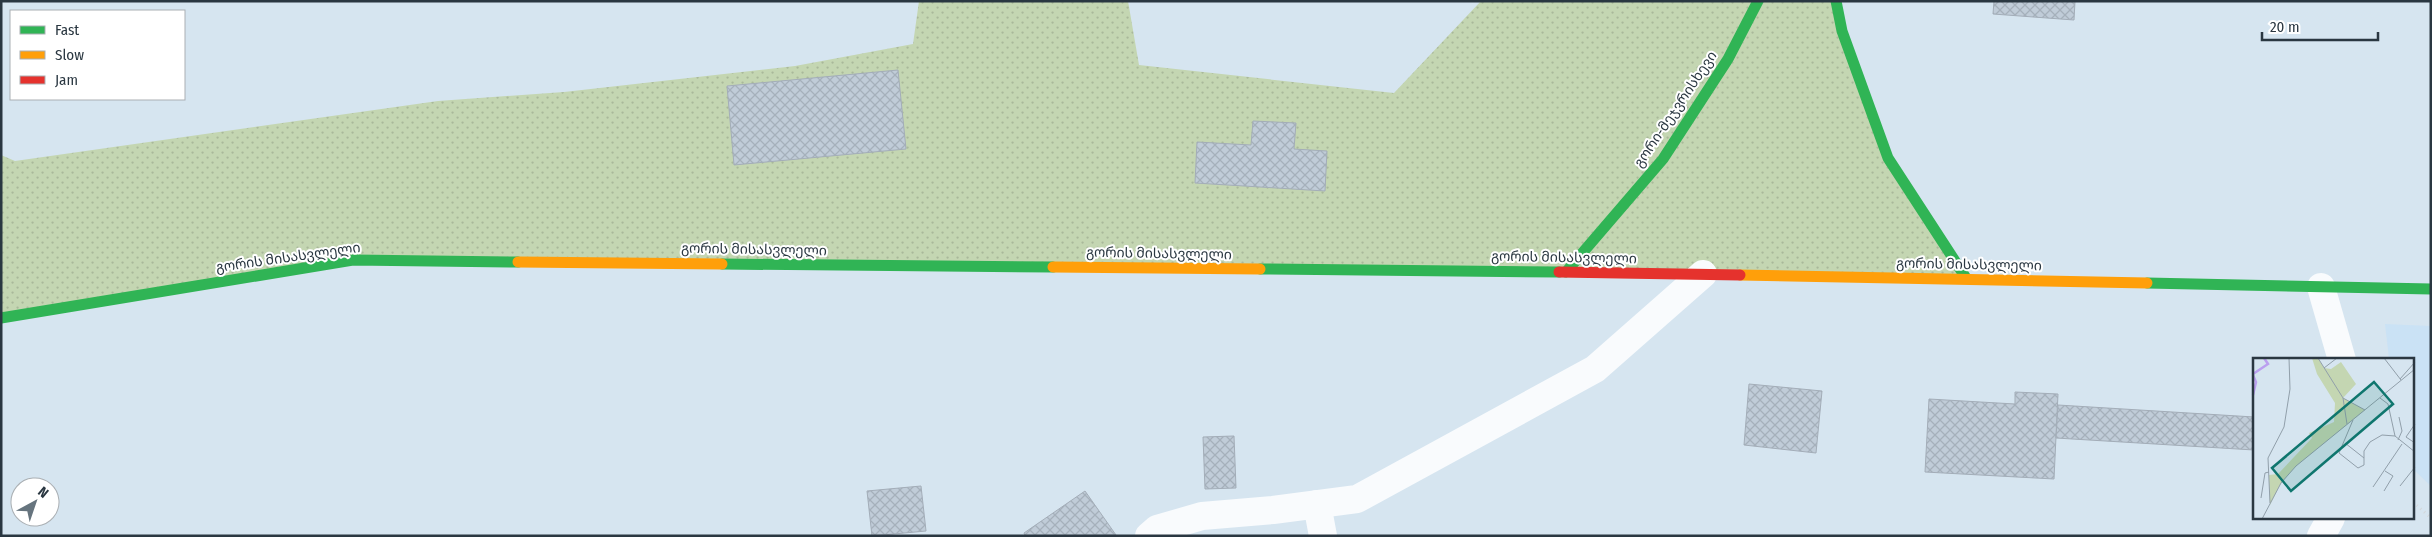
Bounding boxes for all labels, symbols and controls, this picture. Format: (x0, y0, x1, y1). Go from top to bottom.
legend (10, 10, 185, 100)
scale bar (2262, 10, 2378, 42)
text: 20 m (2270, 18, 2300, 36)
text: Fast (55, 21, 79, 39)
text: Slow (55, 46, 84, 64)
street label: გორი-მეჯვრისხევი (1630, 48, 1721, 171)
text: Jam (55, 71, 78, 89)
street label: გორის მისასვლელი (215, 239, 361, 276)
street label: გორის მისასვლელი (681, 240, 827, 259)
street label: გორის მისასვლელი (1086, 244, 1232, 263)
street label: გორის მისასვლელი (1491, 248, 1637, 267)
street label: გორის მისასვლელი (1896, 255, 2042, 274)
inset map (2253, 358, 2414, 520)
north arrow (10, 477, 60, 527)
text: N (34, 483, 52, 502)

